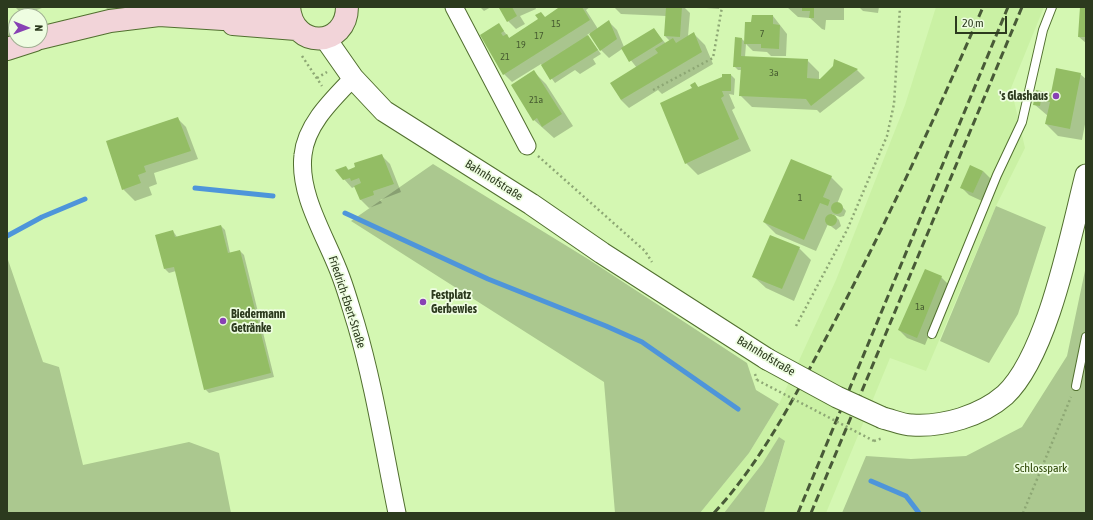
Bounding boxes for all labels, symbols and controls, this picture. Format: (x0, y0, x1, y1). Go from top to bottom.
north arrow (8, 8, 48, 48)
scale bar (957, 8, 1009, 34)
text: 20 m (962, 16, 984, 30)
house number: 15 (551, 18, 561, 30)
text: N (33, 25, 45, 32)
house number: 7 (760, 28, 764, 40)
house number: 17 (534, 30, 544, 42)
house number: 19 (516, 39, 526, 51)
house number: 21 (500, 51, 510, 63)
house number: 3a (769, 67, 779, 79)
place label: 's Glashaus (999, 89, 1048, 103)
marker: 's Glashaus (1051, 91, 1061, 101)
house number: 21a (529, 94, 543, 106)
street label: Bahnhofstraße (462, 157, 526, 203)
house number: 1 (798, 192, 802, 204)
street label: Friedrich-Ebert-Straße (325, 254, 369, 350)
place label: Festplatz Gerbewies (431, 288, 477, 316)
marker: Festplatz Gerbewies (418, 297, 428, 307)
house number: 1a (915, 301, 925, 313)
place label: Biedermann Getränke (231, 307, 285, 335)
marker: Biedermann Getränke (218, 316, 228, 326)
street label: Bahnhofstraße (734, 333, 798, 379)
park label: Schlosspark (1015, 461, 1067, 475)

